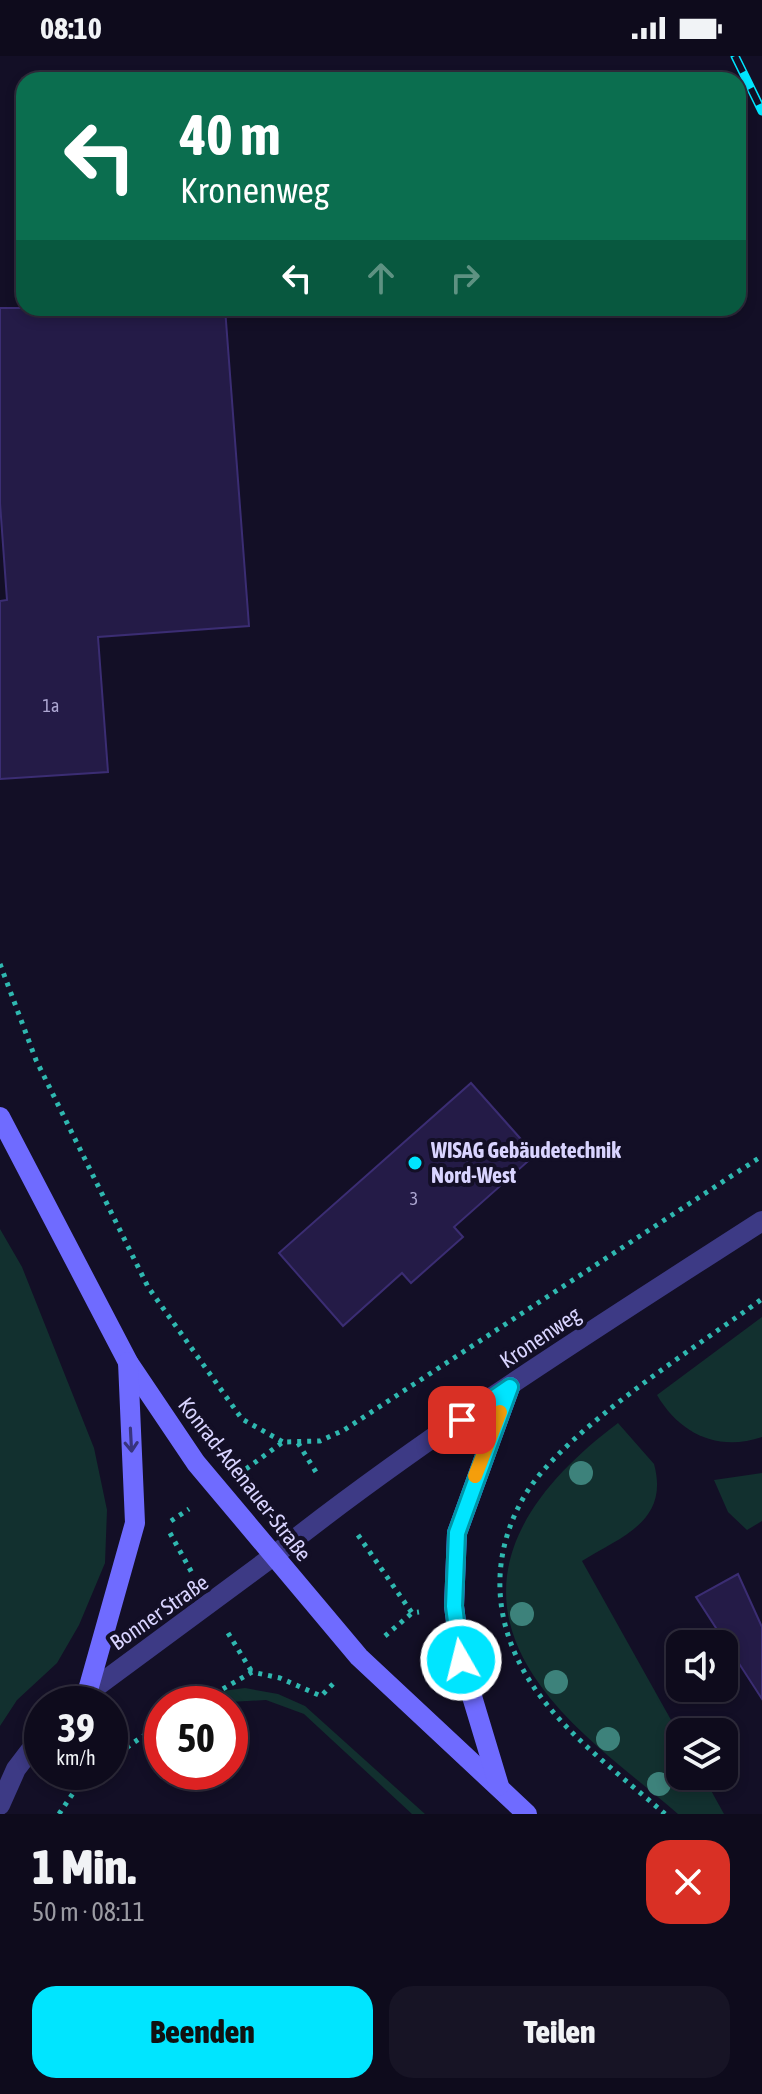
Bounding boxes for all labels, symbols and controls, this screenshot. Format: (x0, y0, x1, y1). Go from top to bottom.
text: 08:10 (40, 11, 102, 45)
text: 40 m (180, 103, 281, 167)
icon: left (48, 104, 152, 208)
text: Kronenweg (180, 169, 329, 211)
icon: left (275, 256, 319, 300)
icon: ahead (359, 256, 403, 300)
icon: right (443, 256, 487, 300)
house number: 1a (43, 695, 59, 716)
place label: WISAG Gebäudetechnik Nord-West (430, 1137, 621, 1188)
marker: WISAG Gebäudetechnik Nord-West (406, 1154, 424, 1172)
house number: 3 (410, 1188, 418, 1209)
street label: Kronenweg (495, 1300, 586, 1373)
pin (428, 1386, 496, 1454)
street label: Konrad-Adenauer-Straße (173, 1392, 317, 1566)
icon: arrive (440, 1398, 484, 1442)
one-way arrow (124, 1426, 139, 1453)
street label: Bonner Straße (105, 1569, 213, 1655)
position arrow (419, 1618, 503, 1702)
map controls (666, 1630, 738, 1790)
button: sound (666, 1630, 738, 1702)
speed limit sign: 50 (144, 1686, 248, 1790)
text: 39 (57, 1705, 95, 1750)
button: layers (666, 1718, 738, 1790)
text: km/h (56, 1746, 96, 1769)
text: 1 Min. (32, 1839, 136, 1894)
button: close (646, 1840, 730, 1924)
text: 50 m · 08:11 (32, 1897, 145, 1927)
button: Beenden (32, 1986, 373, 2078)
button: Teilen (389, 1986, 730, 2078)

